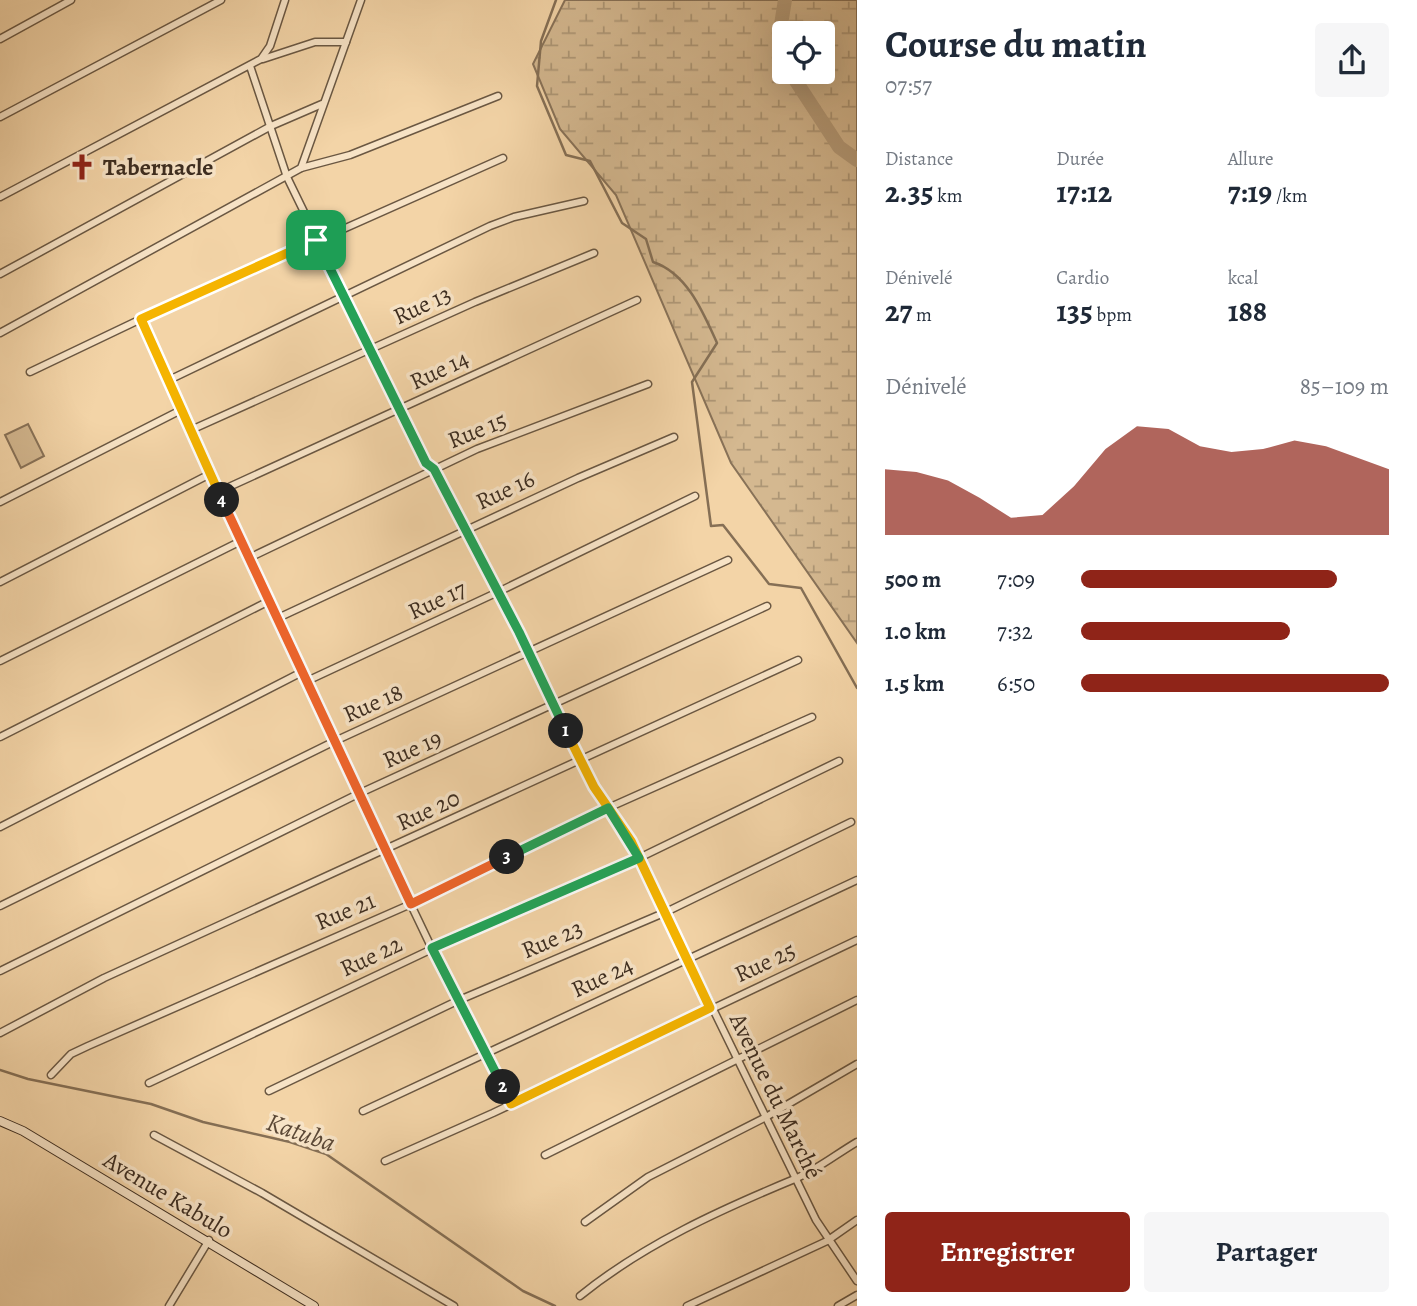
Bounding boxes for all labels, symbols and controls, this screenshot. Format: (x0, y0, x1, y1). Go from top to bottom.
text: Course du matin (885, 18, 1147, 70)
map controls (772, 21, 835, 84)
button: locate (772, 21, 835, 84)
button: share (1315, 23, 1389, 97)
text: 07:57 (885, 70, 932, 101)
text: Distance (885, 146, 953, 172)
text: Durée (1056, 146, 1104, 172)
text: Allure (1228, 146, 1274, 172)
place label: Tabernacle (103, 151, 213, 183)
church icon: Tabernacle (67, 152, 97, 182)
text: 2.35 (885, 172, 933, 212)
text: 17:12 (1056, 172, 1112, 212)
text: 7:19 (1228, 172, 1272, 212)
text: km (933, 183, 962, 209)
text: /km (1272, 183, 1308, 209)
pin (286, 210, 346, 270)
icon: arrive (297, 221, 335, 259)
text: Dénivelé (885, 265, 952, 291)
text: Cardio (1056, 265, 1109, 291)
text: kcal (1228, 265, 1258, 291)
street label: Rue 13 (388, 278, 456, 332)
text: 27 (885, 291, 912, 331)
text: 135 (1056, 291, 1093, 331)
text: 188 (1228, 291, 1267, 331)
text: m (912, 302, 932, 328)
text: bpm (1093, 302, 1132, 328)
street label: Rue 14 (404, 342, 474, 397)
text: Dénivelé (885, 371, 967, 402)
text: 85–109 m (1300, 371, 1389, 402)
street label: Rue 15 (443, 404, 511, 456)
street label: Rue 16 (470, 462, 540, 518)
pin: 4 (204, 482, 240, 518)
text: 4 (217, 486, 226, 512)
text: 500 m (885, 564, 941, 595)
text: 7:09 (997, 564, 1035, 595)
street label: Rue 17 (403, 572, 472, 627)
text: 1.0 km (885, 616, 946, 647)
text: 7:32 (997, 616, 1033, 647)
text: 1.5 km (885, 668, 945, 699)
text: 6:50 (997, 668, 1035, 699)
street label: Rue 18 (338, 676, 408, 730)
pin: 1 (548, 714, 584, 748)
text: 1 (562, 717, 569, 743)
street label: Rue 19 (377, 722, 447, 776)
street label: Rue 20 (391, 781, 465, 839)
pin: 3 (490, 840, 524, 874)
text: 3 (502, 843, 511, 869)
street label: Rue 21 (310, 884, 380, 938)
street label: Rue 23 (516, 912, 588, 966)
street label: Rue 22 (335, 928, 407, 984)
street label: Rue 25 (729, 934, 801, 990)
street label: Rue 24 (566, 949, 638, 1005)
street label: Avenue du Marché (722, 1007, 830, 1184)
pin: 2 (486, 1070, 520, 1104)
text: 2 (498, 1073, 507, 1099)
water label: Katuba (262, 1104, 340, 1161)
street label: Avenue Kabulo (97, 1143, 239, 1246)
button: Enregistrer (885, 1212, 1130, 1292)
button: Partager (1144, 1212, 1389, 1292)

